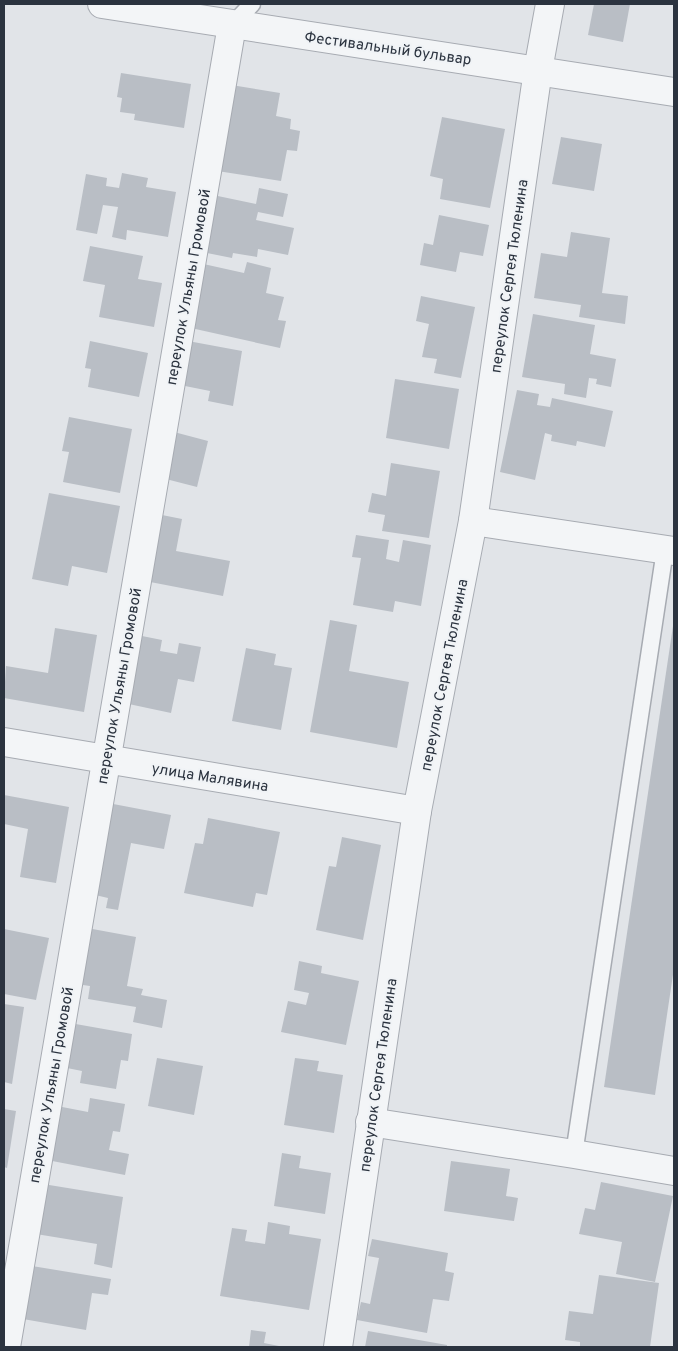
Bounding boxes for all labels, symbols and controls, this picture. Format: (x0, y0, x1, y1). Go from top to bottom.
street label: Фестивальный бульвар (303, 28, 472, 71)
street label: переулок Сергея Тюленина (487, 178, 533, 374)
street label: переулок Ульяны Громовой (163, 188, 216, 387)
street label: переулок Сергея Тюленина (418, 578, 473, 773)
street label: переулок Ульяны Громовой (94, 587, 147, 786)
street label: улица Малявина (150, 760, 270, 797)
street label: переулок Сергея Тюленина (356, 977, 402, 1173)
street label: переулок Ульяны Громовой (26, 986, 79, 1185)

